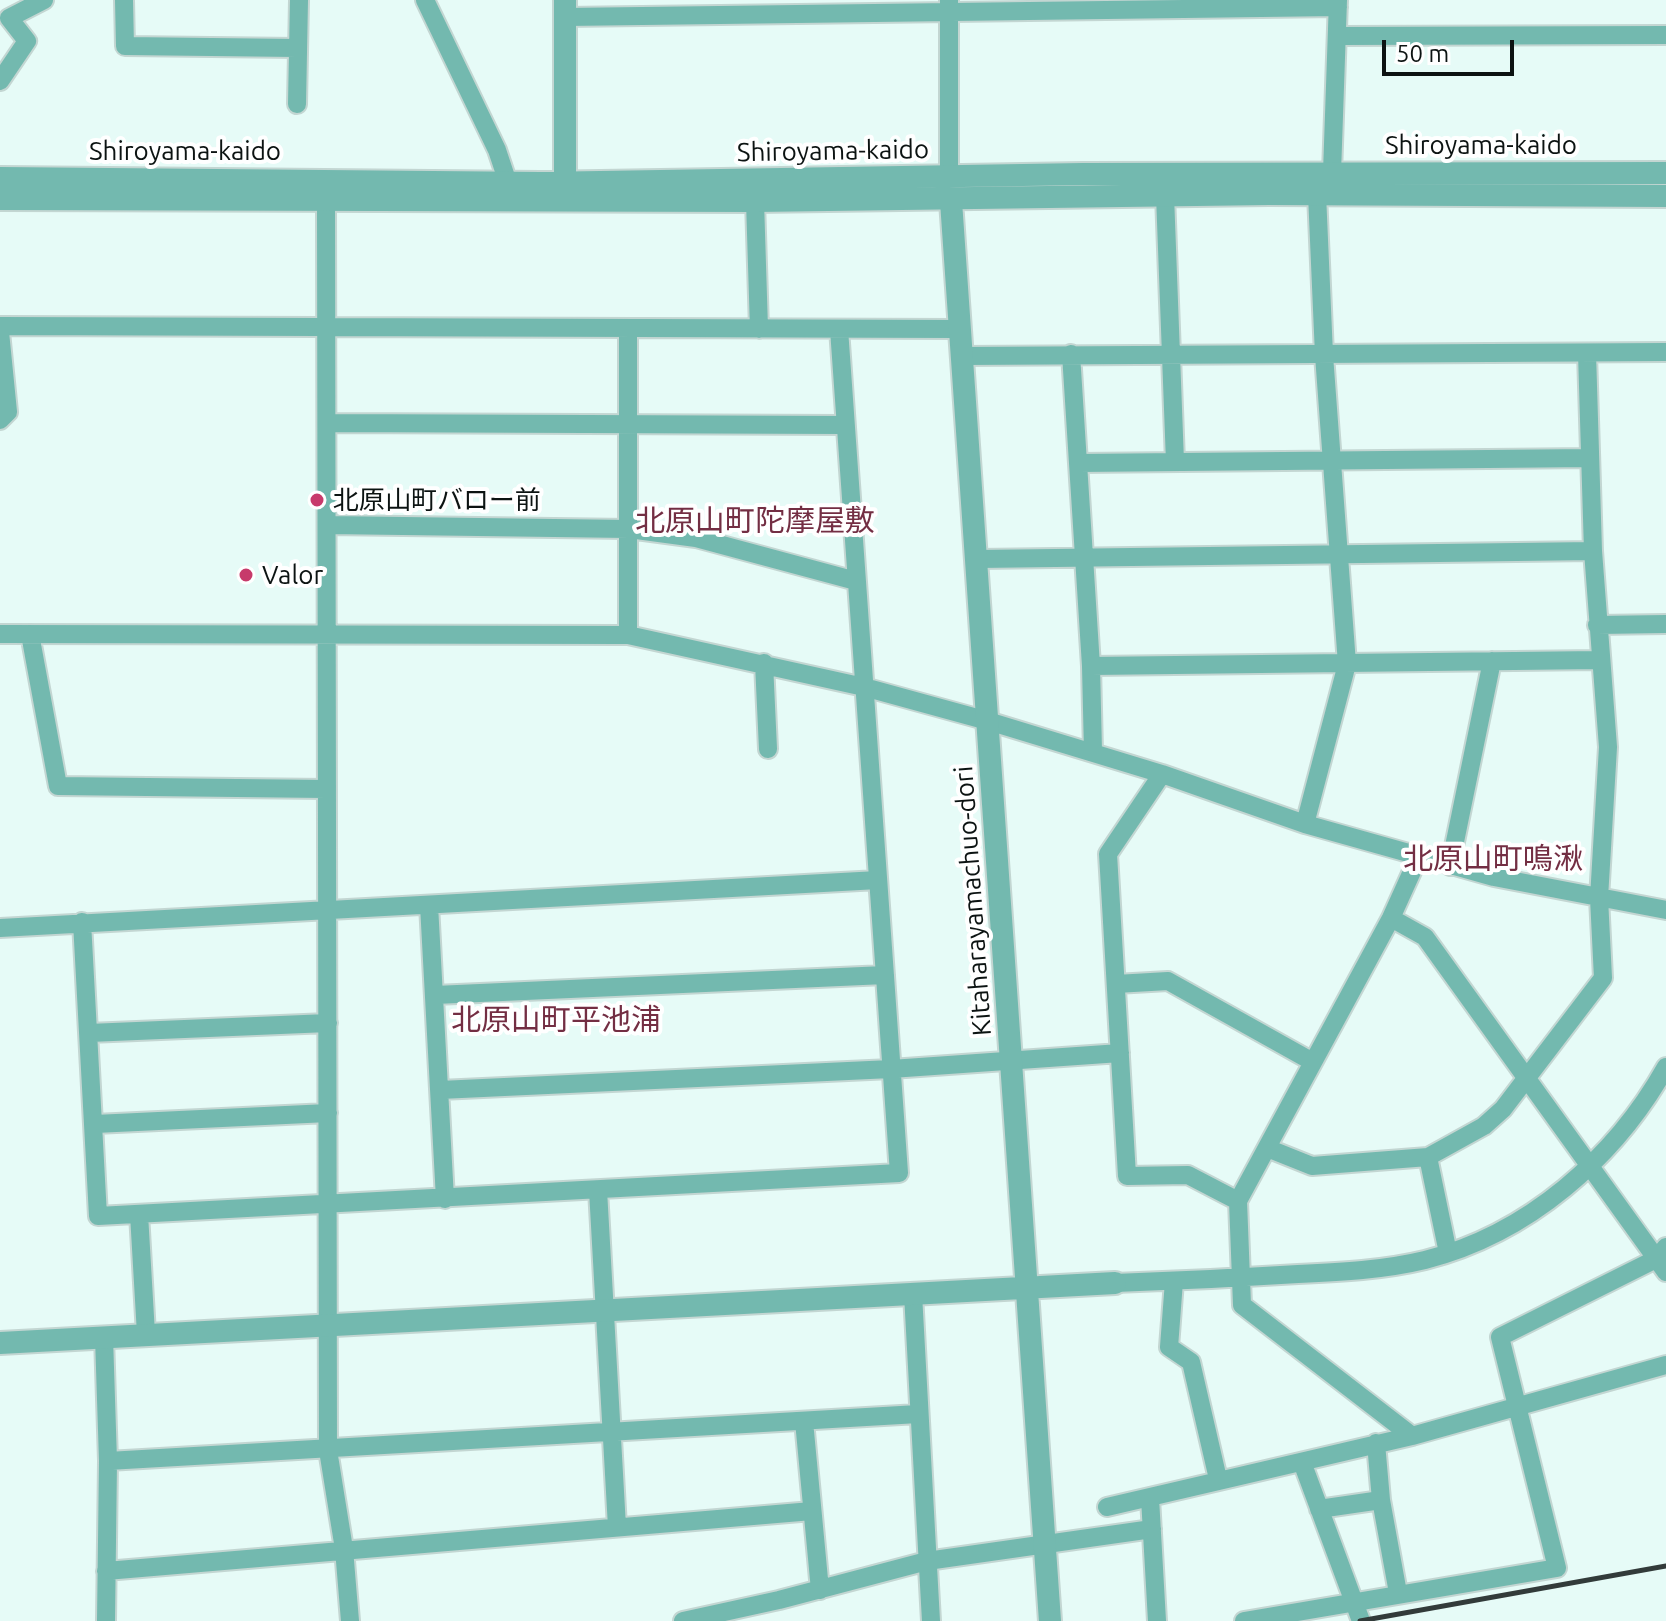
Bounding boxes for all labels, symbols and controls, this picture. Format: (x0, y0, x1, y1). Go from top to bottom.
scale bar (1386, 24, 1518, 74)
text: 50 m (1396, 40, 1449, 67)
street label: Shiroyama-kaido (1385, 129, 1577, 161)
street label: Shiroyama-kaido (737, 134, 929, 168)
street label: Shiroyama-kaido (89, 135, 281, 167)
place label: 北原山町バロー前 (333, 484, 541, 516)
marker: 北原山町バロー前 (308, 491, 326, 509)
district label: 北原山町陀摩屋敷 (635, 503, 875, 539)
place label: Valor (262, 559, 323, 591)
marker: Valor (237, 566, 255, 584)
street label: Kitaharayamachuo-dori (948, 765, 998, 1037)
district label: 北原山町鳴湫 (1403, 841, 1583, 877)
district label: 北原山町平池浦 (451, 1002, 661, 1038)

